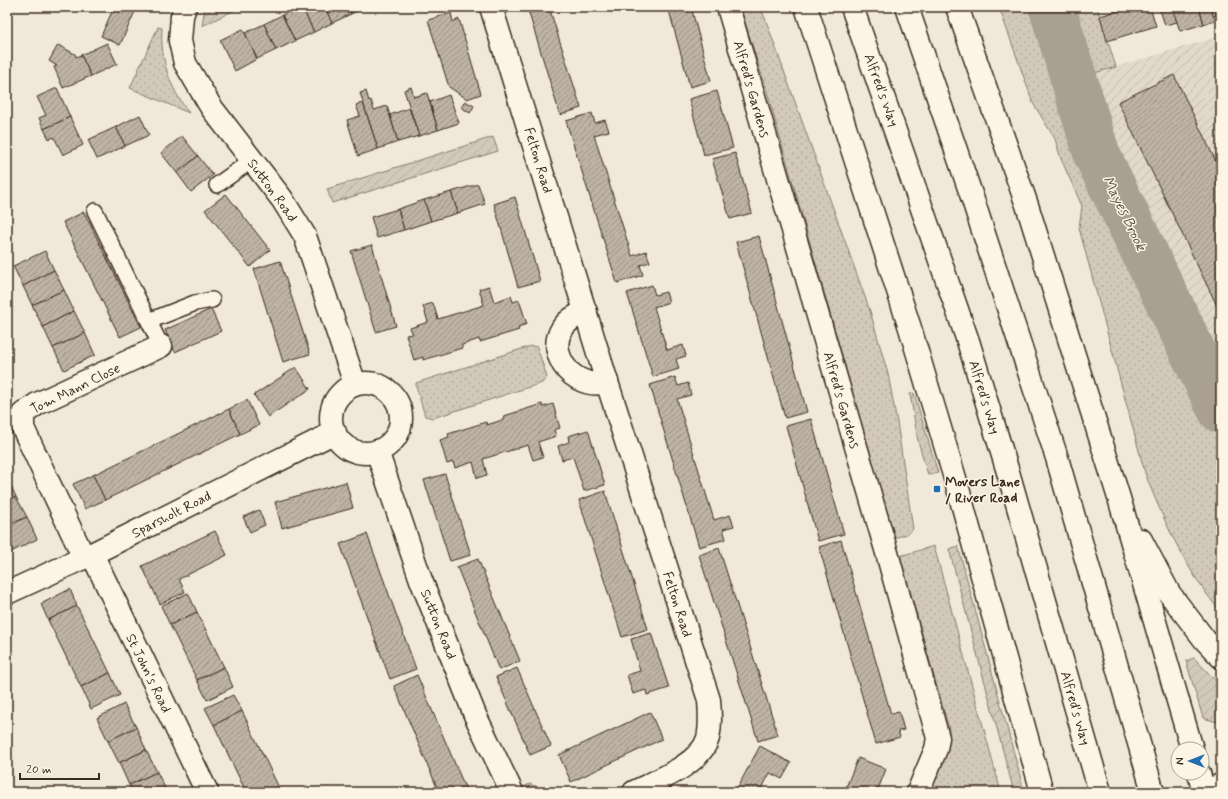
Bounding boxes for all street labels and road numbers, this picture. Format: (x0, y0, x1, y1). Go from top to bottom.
street label: Alfred's Gardens (729, 39, 774, 140)
street label: Alfred's Way (860, 51, 903, 129)
street label: Felton Road (519, 125, 557, 195)
street label: Sutton Road (243, 155, 301, 226)
street label: Alfred's Gardens (819, 350, 864, 451)
street label: Alfred's Way (964, 358, 1004, 436)
street label: Tom Mann Close (28, 359, 123, 418)
street label: Sparsholt Road (129, 487, 214, 543)
street label: Felton Road (658, 569, 696, 639)
street label: Sutton Road (416, 587, 460, 662)
street label: St John's Road (121, 631, 175, 716)
street label: Alfred's Way (1056, 669, 1094, 747)

